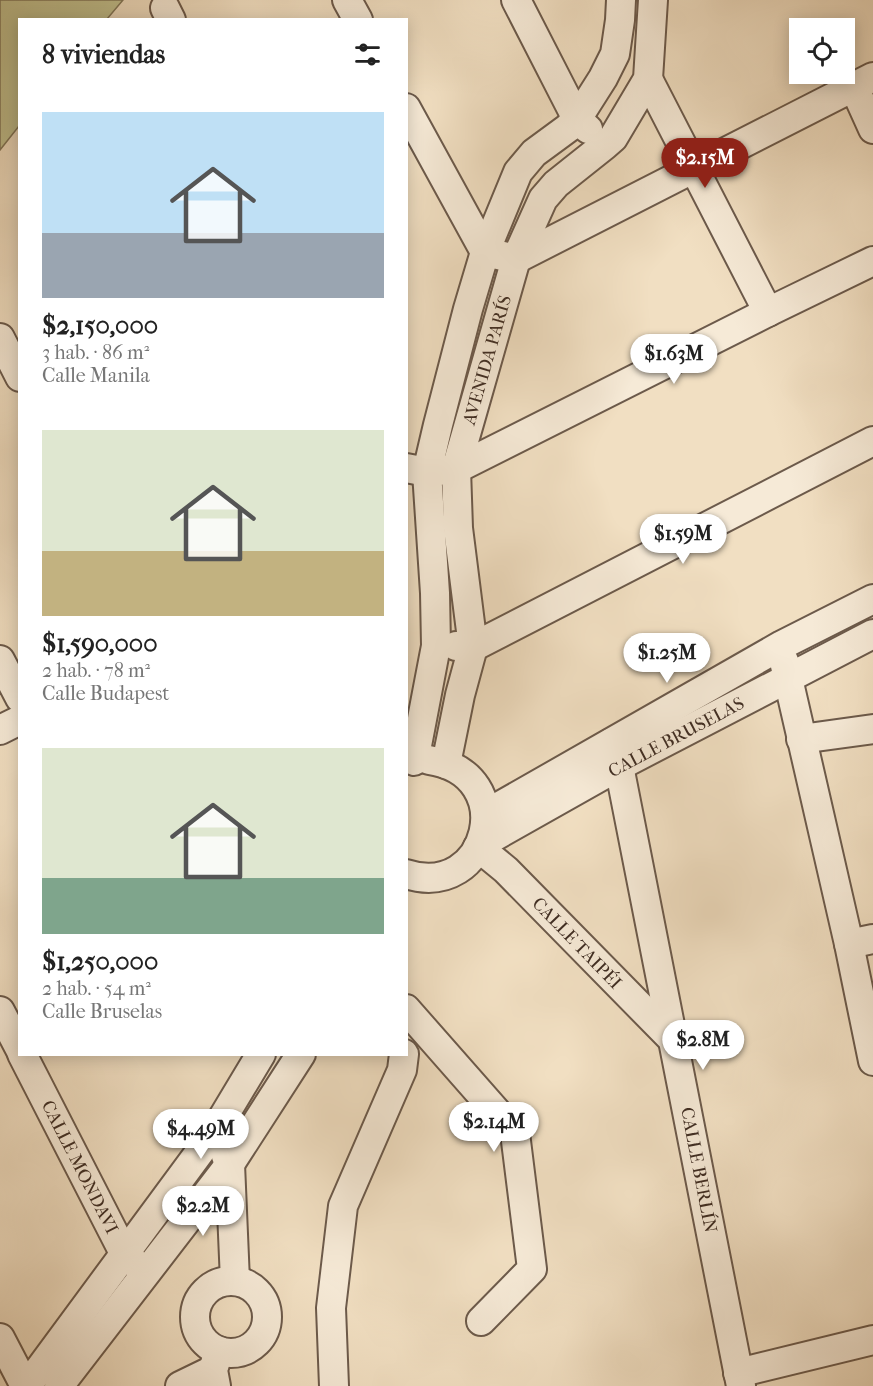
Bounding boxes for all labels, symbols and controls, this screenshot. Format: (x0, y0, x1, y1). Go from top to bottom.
map controls (789, 18, 855, 84)
button: locate (789, 18, 855, 84)
icon: filters (351, 38, 384, 71)
text: 8 viviendas (42, 39, 165, 70)
pin: $2.15M (656, 138, 754, 189)
text: $2.15M (675, 146, 735, 169)
icon: home (159, 151, 267, 259)
street label: AVENIDA PARÍS (458, 293, 516, 428)
text: $2,150,000 (42, 310, 158, 341)
pin: $1.63M (625, 334, 723, 385)
text: 3 hab. · 86 m² (42, 341, 149, 364)
text: $1.63M (644, 342, 704, 365)
text: Calle Manila (42, 364, 150, 387)
icon: home (159, 469, 267, 577)
pin: $1.59M (634, 514, 732, 565)
text: $1.59M (654, 522, 712, 545)
text: $1,590,000 (42, 628, 158, 659)
pin: $1.25M (618, 633, 716, 684)
text: $1.25M (637, 641, 697, 664)
text: 2 hab. · 78 m² (42, 659, 150, 682)
text: Calle Budapest (42, 682, 169, 705)
street label: CALLE BRUSELAS (605, 693, 748, 782)
icon: home (159, 787, 267, 895)
street label: CALLE TAIPÉI (528, 892, 626, 994)
text: $1,250,000 (42, 946, 158, 977)
text: 2 hab. · 54 m² (42, 977, 151, 1000)
text: Calle Bruselas (42, 1000, 162, 1023)
pin: $2.8M (661, 1020, 745, 1071)
text: $2.8M (676, 1028, 730, 1051)
street label: CALLE MONDAVI (37, 1097, 122, 1237)
pin: $2.14M (445, 1102, 543, 1153)
street label: CALLE BERLÍN (676, 1105, 722, 1235)
pin: $4.49M (152, 1109, 250, 1160)
text: $2.14M (463, 1110, 525, 1133)
text: $4.49M (167, 1117, 235, 1140)
pin: $2.2M (161, 1186, 245, 1237)
text: $2.2M (176, 1194, 230, 1217)

